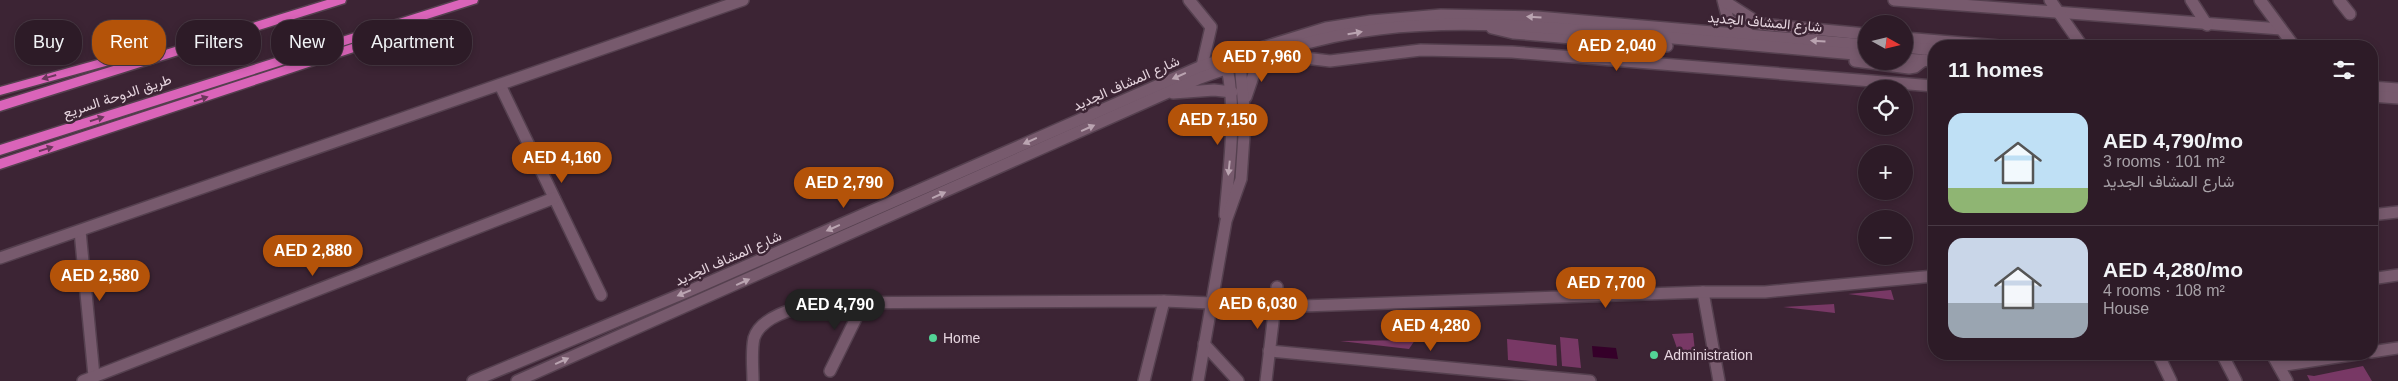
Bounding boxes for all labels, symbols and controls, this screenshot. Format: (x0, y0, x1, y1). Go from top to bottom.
street label: شارع المشاف الجديد (1707, 9, 1823, 38)
one-way arrow (1525, 12, 1541, 20)
north arrow (1858, 15, 1912, 70)
map controls (1858, 15, 1913, 265)
chip: Buy (15, 20, 82, 65)
chip: Rent (92, 20, 166, 65)
chip: Filters (176, 20, 261, 65)
chip: New (271, 20, 343, 65)
chip: Apartment (353, 20, 472, 65)
one-way arrow (1348, 28, 1364, 36)
pin: AED 2,040 (1560, 30, 1674, 72)
text: AED 2,040 (1578, 37, 1656, 54)
one-way arrow (1809, 37, 1825, 45)
pin: AED 7,960 (1205, 41, 1319, 83)
text: AED 7,960 (1223, 48, 1301, 65)
street label: شارع المشاف الجديد (1070, 52, 1183, 116)
icon: filters (2330, 56, 2358, 84)
text: 11 homes (1948, 58, 2044, 81)
street label: طريق الدوحة السريع (61, 71, 174, 124)
one-way arrow (1172, 73, 1186, 81)
one-way arrow (42, 74, 57, 82)
button: locate (1858, 80, 1913, 135)
one-way arrow (194, 95, 209, 103)
pin: AED 7,150 (1161, 104, 1275, 146)
text: AED 7,150 (1179, 111, 1257, 128)
one-way arrow (89, 115, 104, 123)
one-way arrow (1081, 124, 1095, 132)
text: AED 4,790/mo (2103, 129, 2243, 152)
icon: home (1988, 133, 2048, 193)
one-way arrow (1023, 138, 1037, 146)
pin: AED 4,160 (505, 142, 619, 184)
one-way arrow (39, 145, 54, 153)
button: + (1858, 145, 1913, 200)
text: AED 4,160 (523, 149, 601, 166)
text: 3 rooms · 101 m² (2103, 153, 2225, 170)
one-way arrow (1225, 160, 1233, 176)
pin: AED 2,790 (787, 166, 901, 209)
text: شارع المشاف الجديد (2103, 173, 2234, 190)
text: AED 2,790 (805, 174, 883, 191)
one-way arrow (932, 190, 946, 198)
button: − (1858, 210, 1913, 265)
one-way arrow (826, 224, 840, 232)
street label: شارع المشاف الجديد (672, 227, 785, 291)
pin: AED 2,880 (256, 234, 370, 277)
text: AED 2,880 (274, 242, 352, 259)
icon: home (1988, 258, 2048, 318)
text: AED 4,280/mo (2103, 258, 2243, 281)
pin: AED 2,580 (43, 260, 157, 302)
pin: AED 7,700 (1549, 266, 1663, 309)
text: AED 2,580 (61, 267, 139, 284)
text: AED 7,700 (1567, 274, 1645, 291)
one-way arrow (736, 277, 750, 285)
text: 4 rooms · 108 m² (2103, 282, 2225, 299)
pin: AED 4,790 (778, 288, 892, 331)
pin: AED 6,030 (1201, 288, 1315, 330)
one-way arrow (677, 290, 692, 297)
text: AED 6,030 (1219, 295, 1297, 312)
text: AED 4,790 (796, 296, 874, 313)
text: House (2103, 300, 2149, 317)
pin: AED 4,280 (1374, 310, 1488, 352)
text: AED 4,280 (1392, 317, 1470, 334)
place label: Home (943, 330, 981, 346)
marker: Home (927, 332, 939, 344)
place label: Administration (1664, 347, 1753, 363)
marker: Administration (1648, 349, 1660, 361)
one-way arrow (555, 357, 569, 365)

